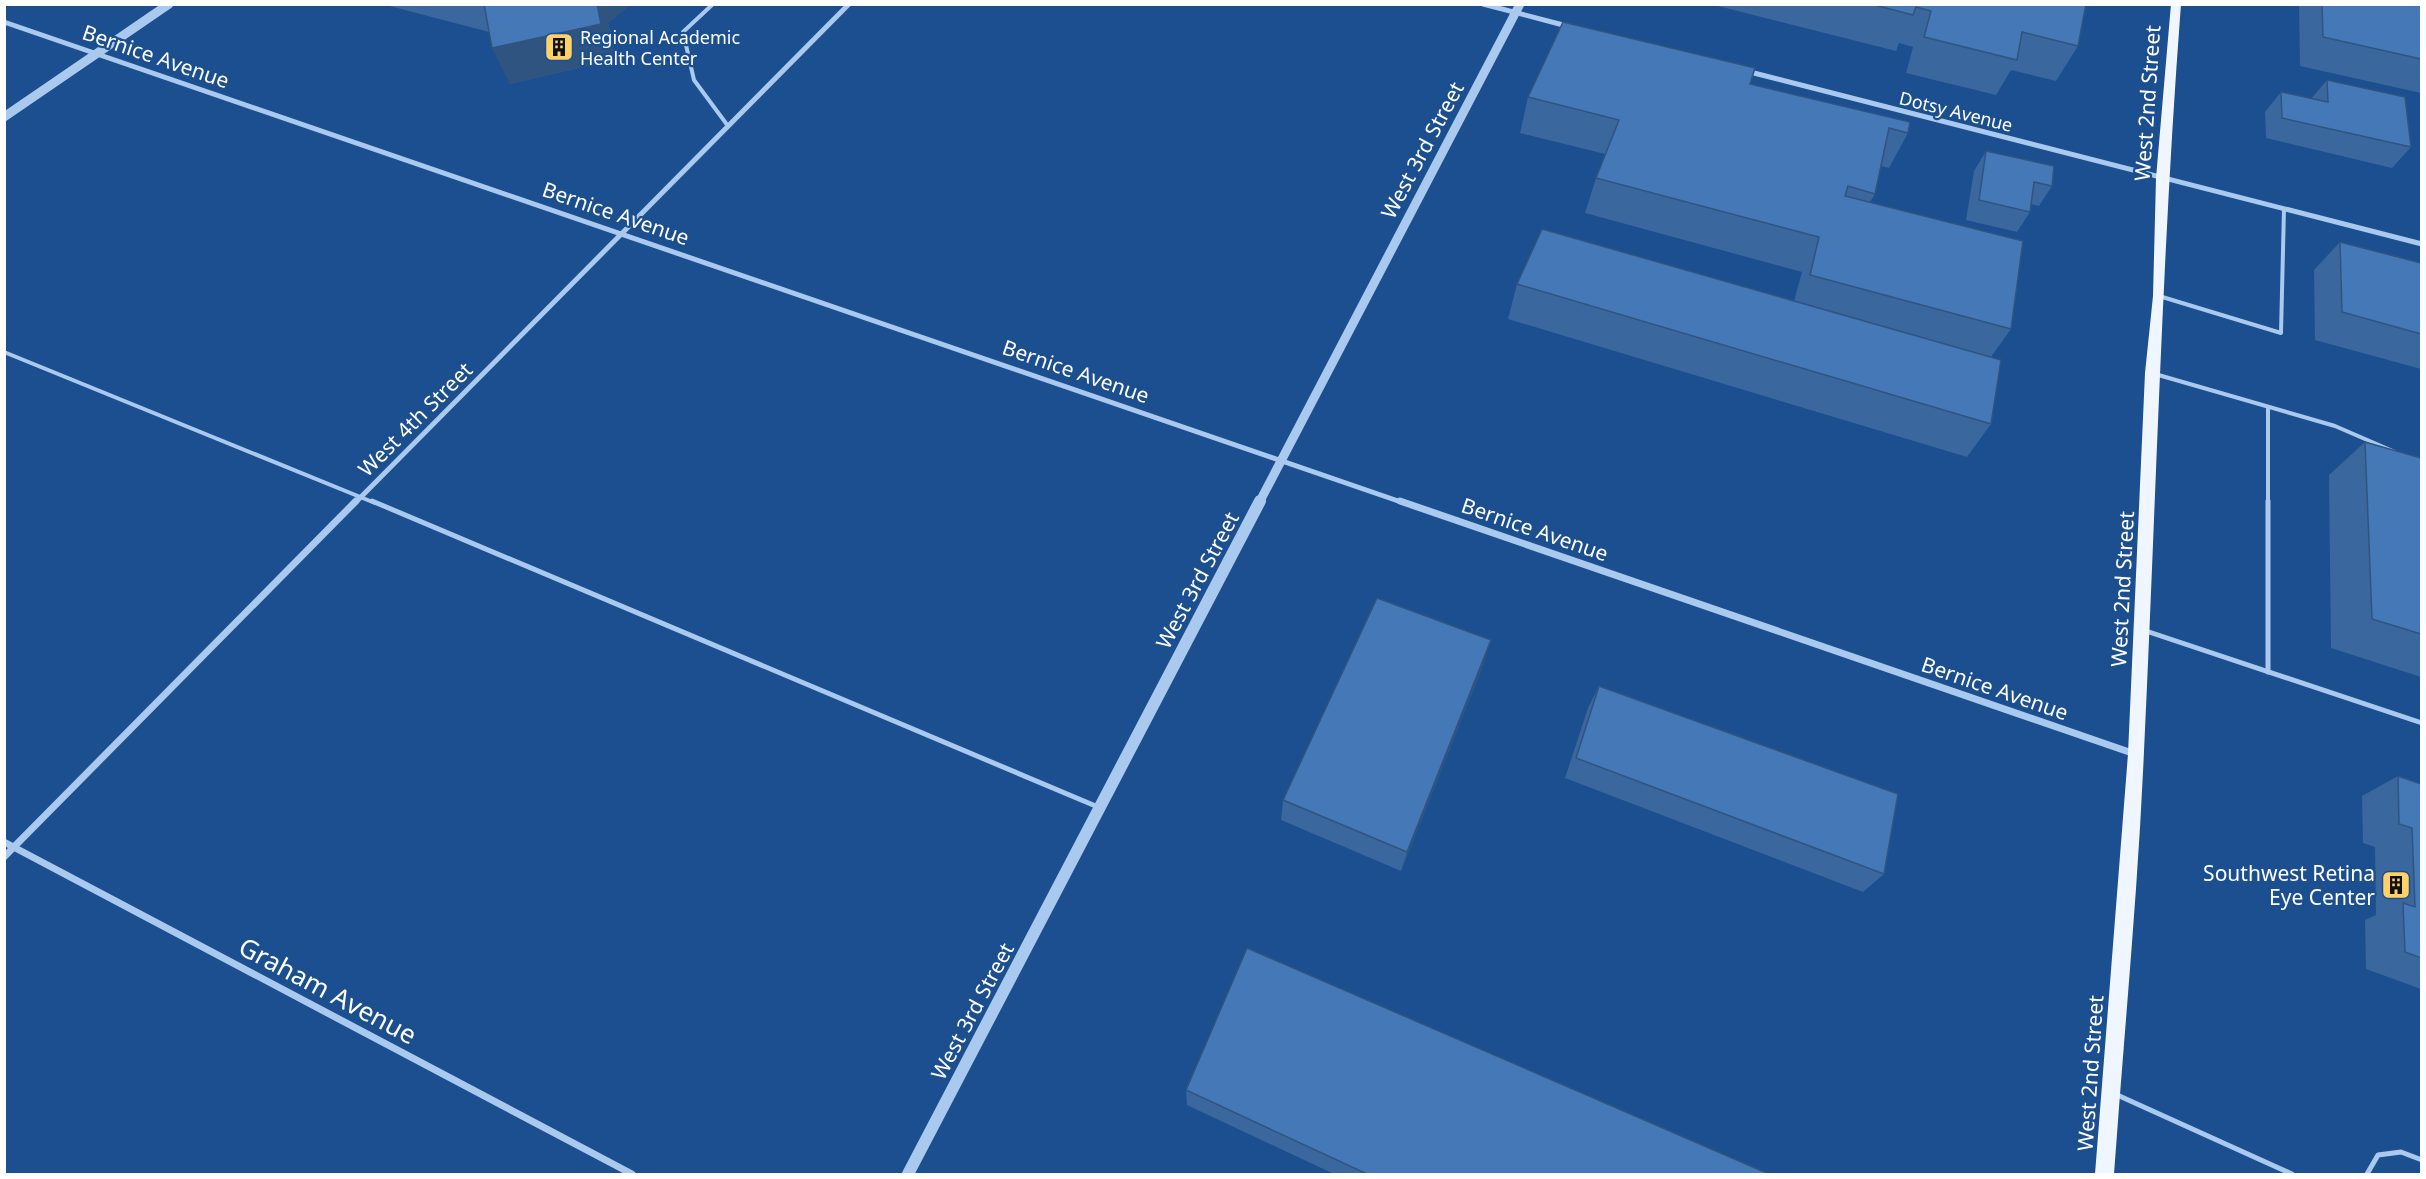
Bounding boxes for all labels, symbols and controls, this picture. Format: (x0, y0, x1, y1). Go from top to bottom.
street label: Bernice Avenue (79, 18, 233, 94)
street label: West 2nd Street (2128, 24, 2166, 182)
place label: Regional Academic Health Center (580, 25, 740, 70)
building icon: Regional Academic Health Center (543, 31, 575, 63)
street label: West 3rd Street (1374, 76, 1470, 223)
street label: Dotsy Avenue (1897, 85, 2015, 137)
street label: Bernice Avenue (539, 175, 693, 251)
street label: Bernice Avenue (999, 333, 1153, 409)
street label: West 4th Street (352, 356, 478, 482)
street label: Bernice Avenue (1458, 491, 1612, 567)
street label: West 3rd Street (1149, 506, 1245, 653)
street label: West 2nd Street (2104, 510, 2140, 668)
street label: Bernice Avenue (1918, 650, 2072, 726)
place label: Southwest Retina Eye Center (2203, 859, 2375, 911)
building icon: Southwest Retina Eye Center (2380, 869, 2412, 901)
street label: Graham Avenue (233, 928, 423, 1052)
street label: West 3rd Street (924, 937, 1020, 1084)
street label: West 2nd Street (2071, 994, 2109, 1152)

